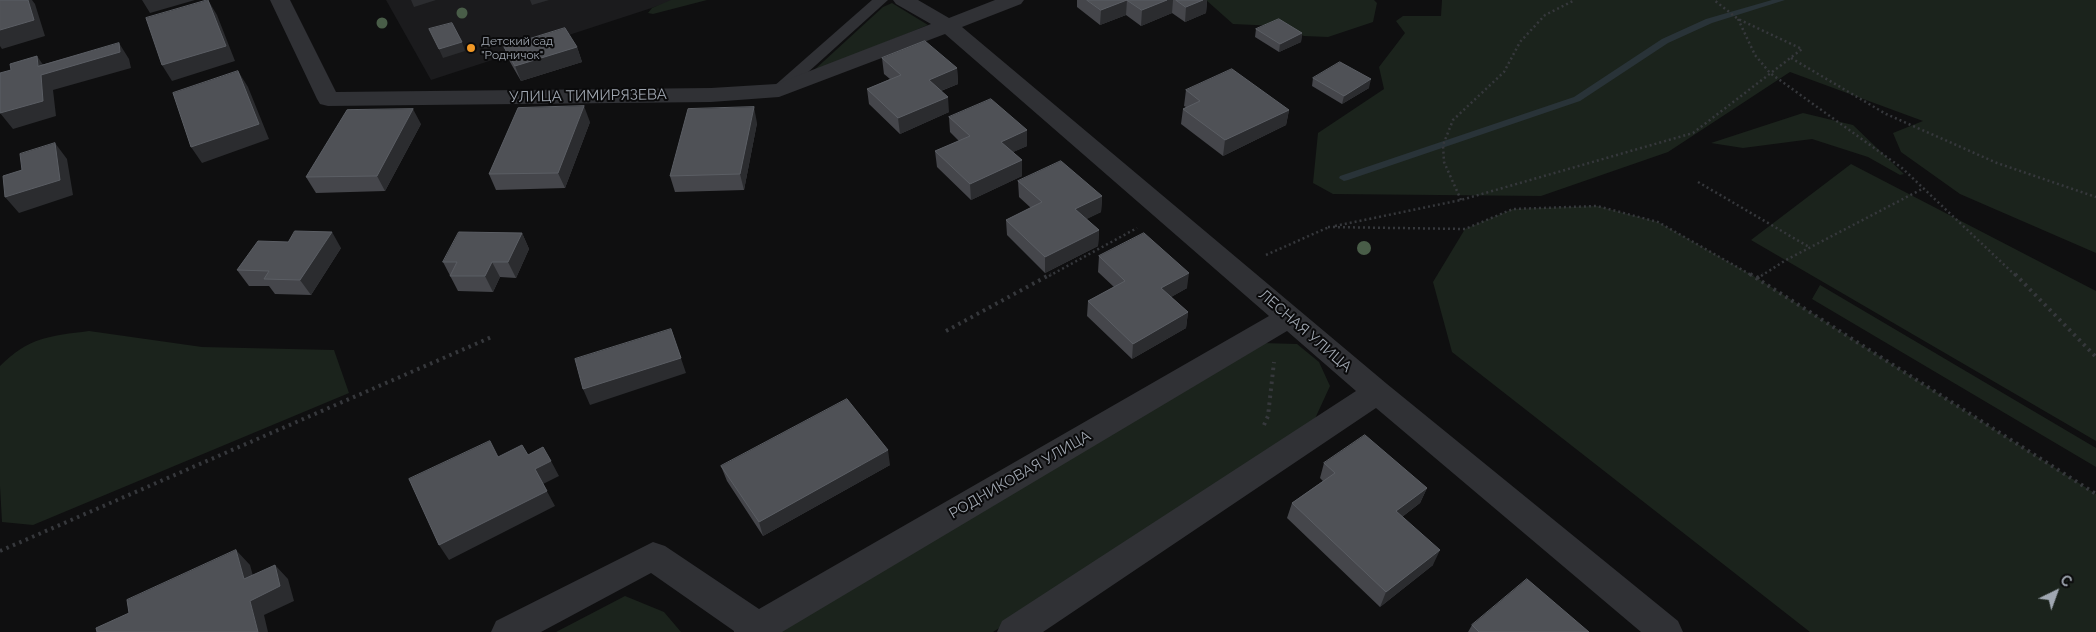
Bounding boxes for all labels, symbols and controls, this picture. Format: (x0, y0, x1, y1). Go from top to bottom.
place label: Детский сад "Родничок" (481, 34, 553, 62)
marker: Детский сад "Родничок" (465, 42, 477, 54)
street label: УЛИЦА ТИМИРЯЗЕВА (509, 86, 667, 106)
street label: ЛЕСНАЯ УЛИЦА (1255, 286, 1355, 376)
street label: РОДНИКОВАЯ УЛИЦА (946, 427, 1094, 523)
north arrow (2031, 567, 2081, 617)
text: С (2057, 572, 2075, 590)

